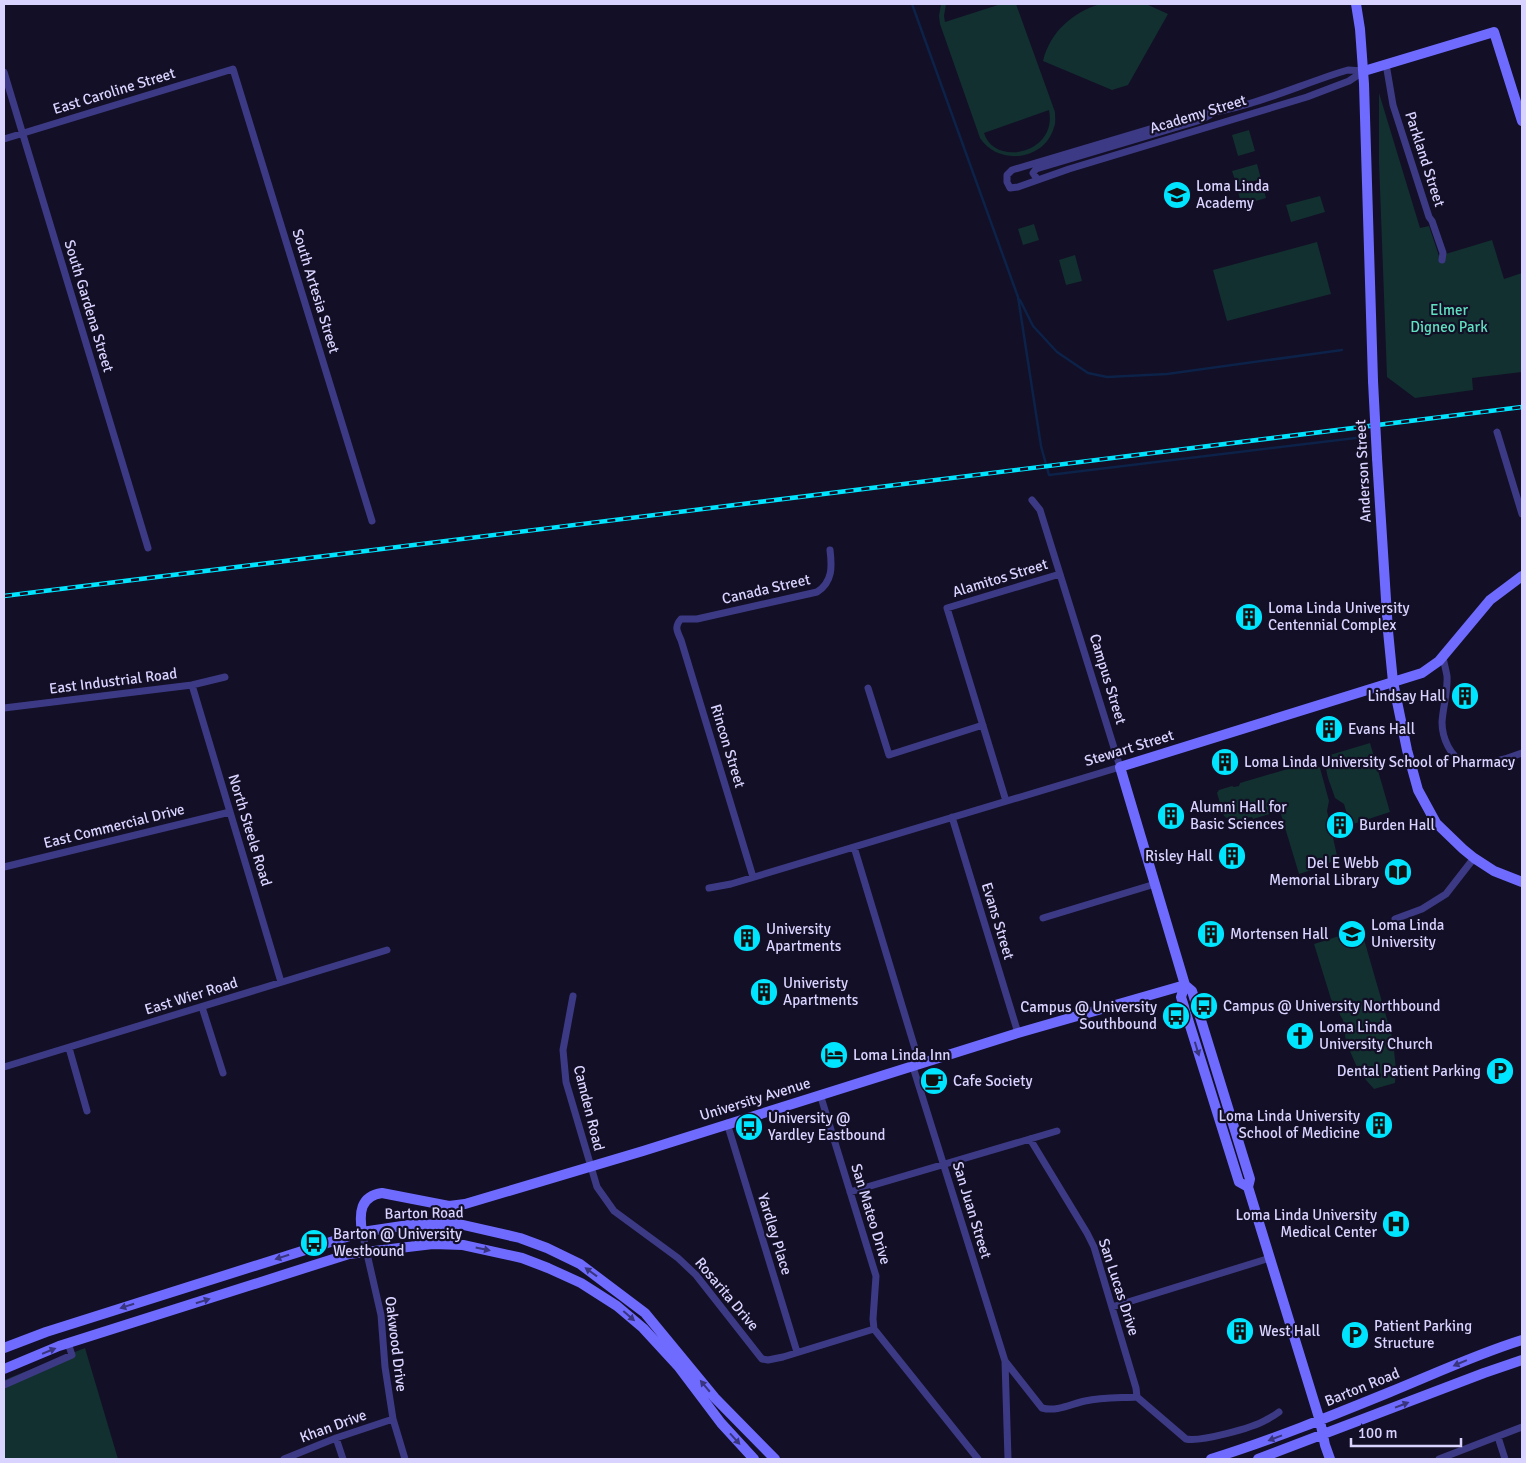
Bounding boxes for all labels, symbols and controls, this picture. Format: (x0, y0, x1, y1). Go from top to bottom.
street label: East Caroline Street (51, 64, 177, 118)
street label: Academy Street (1147, 91, 1249, 137)
street label: Parkland Street (1401, 109, 1449, 209)
place label: Loma Linda Academy (1196, 177, 1269, 212)
school or university icon: Loma Linda Academy (1162, 180, 1192, 210)
street label: South Artesia Street (288, 227, 344, 355)
street label: South Gardena Street (60, 238, 118, 374)
park label: Elmer Digneo Park (1410, 301, 1488, 336)
street label: Anderson Street (1351, 419, 1375, 523)
street label: Alamitos Street (950, 555, 1050, 601)
street label: Canada Street (720, 570, 812, 608)
place label: Loma Linda University Centennial Complex (1268, 599, 1409, 634)
building icon: Loma Linda University Centennial Complex (1234, 602, 1264, 632)
street label: Campus Street (1086, 632, 1130, 726)
street label: East Industrial Road (48, 664, 178, 698)
building icon: Lindsay Hall (1450, 681, 1480, 711)
place label: Lindsay Hall (1368, 687, 1446, 705)
street label: Rincon Street (707, 702, 749, 790)
building icon: Evans Hall (1314, 714, 1344, 744)
place label: Evans Hall (1348, 720, 1415, 738)
street label: Stewart Street (1082, 726, 1176, 770)
building icon: Loma Linda University School of Pharmacy (1210, 747, 1240, 777)
place label: Loma Linda University School of Pharmacy (1244, 753, 1515, 771)
street label: North Steele Road (224, 772, 276, 888)
place label: Alumni Hall for Basic Sciences (1190, 798, 1287, 833)
street label: East Commercial Drive (42, 800, 186, 852)
building icon: Alumni Hall for Basic Sciences (1156, 801, 1186, 831)
building icon: Burden Hall (1325, 810, 1355, 840)
place label: Burden Hall (1359, 816, 1435, 834)
building icon: Risley Hall (1217, 841, 1247, 871)
place label: Risley Hall (1145, 847, 1213, 865)
place label: Del E Webb Memorial Library (1269, 854, 1379, 889)
library icon: Del E Webb Memorial Library (1383, 857, 1413, 887)
street label: Evans Street (978, 880, 1018, 962)
place label: Loma Linda University (1371, 916, 1444, 951)
building icon: Mortensen Hall (1196, 919, 1226, 949)
school or university icon: Loma Linda University (1337, 919, 1367, 949)
place label: University Apartments (766, 920, 842, 955)
building icon: University Apartments (732, 923, 762, 953)
place label: Mortensen Hall (1230, 925, 1328, 943)
street label: East Wier Road (142, 973, 240, 1019)
place label: Univeristy Apartments (783, 974, 859, 1009)
building icon: Univeristy Apartments (749, 977, 779, 1007)
bus stop icon: Campus @ University Northbound (1189, 991, 1219, 1021)
place label: Campus @ University Northbound (1223, 997, 1440, 1015)
place label: Campus @ University Southbound (1020, 998, 1157, 1033)
bus stop icon: Campus @ University Southbound (1161, 1001, 1191, 1031)
place label: Loma Linda University Church (1319, 1018, 1433, 1053)
church icon: Loma Linda University Church (1285, 1021, 1315, 1051)
hotel icon: Loma Linda Inn (819, 1040, 849, 1070)
one-way arrow (1193, 1041, 1201, 1056)
place label: Loma Linda Inn (853, 1046, 951, 1064)
parking icon: Dental Patient Parking (1485, 1056, 1515, 1086)
place label: Dental Patient Parking (1337, 1062, 1481, 1080)
street label: Camden Road (570, 1063, 608, 1153)
cafe icon: Cafe Society (919, 1066, 949, 1096)
place label: Cafe Society (953, 1072, 1033, 1090)
street label: University Avenue (697, 1074, 813, 1124)
place label: Loma Linda University School of Medicine (1219, 1107, 1360, 1142)
place label: University @ Yardley Eastbound (768, 1109, 886, 1144)
building icon: Loma Linda University School of Medicine (1364, 1110, 1394, 1140)
bus stop icon: University @ Yardley Eastbound (734, 1112, 764, 1142)
street label: San Juan Street (949, 1159, 995, 1261)
street label: San Mateo Drive (847, 1162, 895, 1266)
street label: Yardley Place (754, 1191, 796, 1277)
street label: Barton Road (384, 1203, 464, 1223)
place label: Loma Linda University Medical Center (1236, 1206, 1377, 1241)
hospital icon: Loma Linda University Medical Center (1381, 1209, 1411, 1239)
place label: Barton @ University Westbound (333, 1225, 462, 1260)
bus stop icon: Barton @ University Westbound (299, 1228, 329, 1258)
street label: San Lucas Drive (1095, 1236, 1143, 1338)
one-way arrow (475, 1245, 491, 1253)
one-way arrow (274, 1254, 289, 1262)
street label: Rosarita Drive (691, 1254, 763, 1334)
one-way arrow (585, 1266, 598, 1277)
street label: Oakwood Drive (381, 1295, 411, 1393)
one-way arrow (196, 1296, 211, 1304)
one-way arrow (119, 1303, 134, 1311)
one-way arrow (623, 1310, 635, 1321)
building icon: West Hall (1225, 1316, 1255, 1346)
place label: Patient Parking Structure (1374, 1317, 1472, 1352)
parking icon: Patient Parking Structure (1340, 1320, 1370, 1350)
place label: West Hall (1259, 1322, 1320, 1340)
one-way arrow (42, 1346, 56, 1354)
one-way arrow (1453, 1359, 1467, 1367)
street label: Barton Road (1322, 1364, 1402, 1410)
one-way arrow (699, 1380, 711, 1392)
one-way arrow (1395, 1400, 1409, 1408)
street label: Khan Drive (297, 1406, 369, 1446)
scale bar (1351, 1416, 1461, 1448)
text: 100 m (1358, 1424, 1398, 1442)
one-way arrow (729, 1432, 741, 1444)
one-way arrow (1267, 1435, 1282, 1442)

